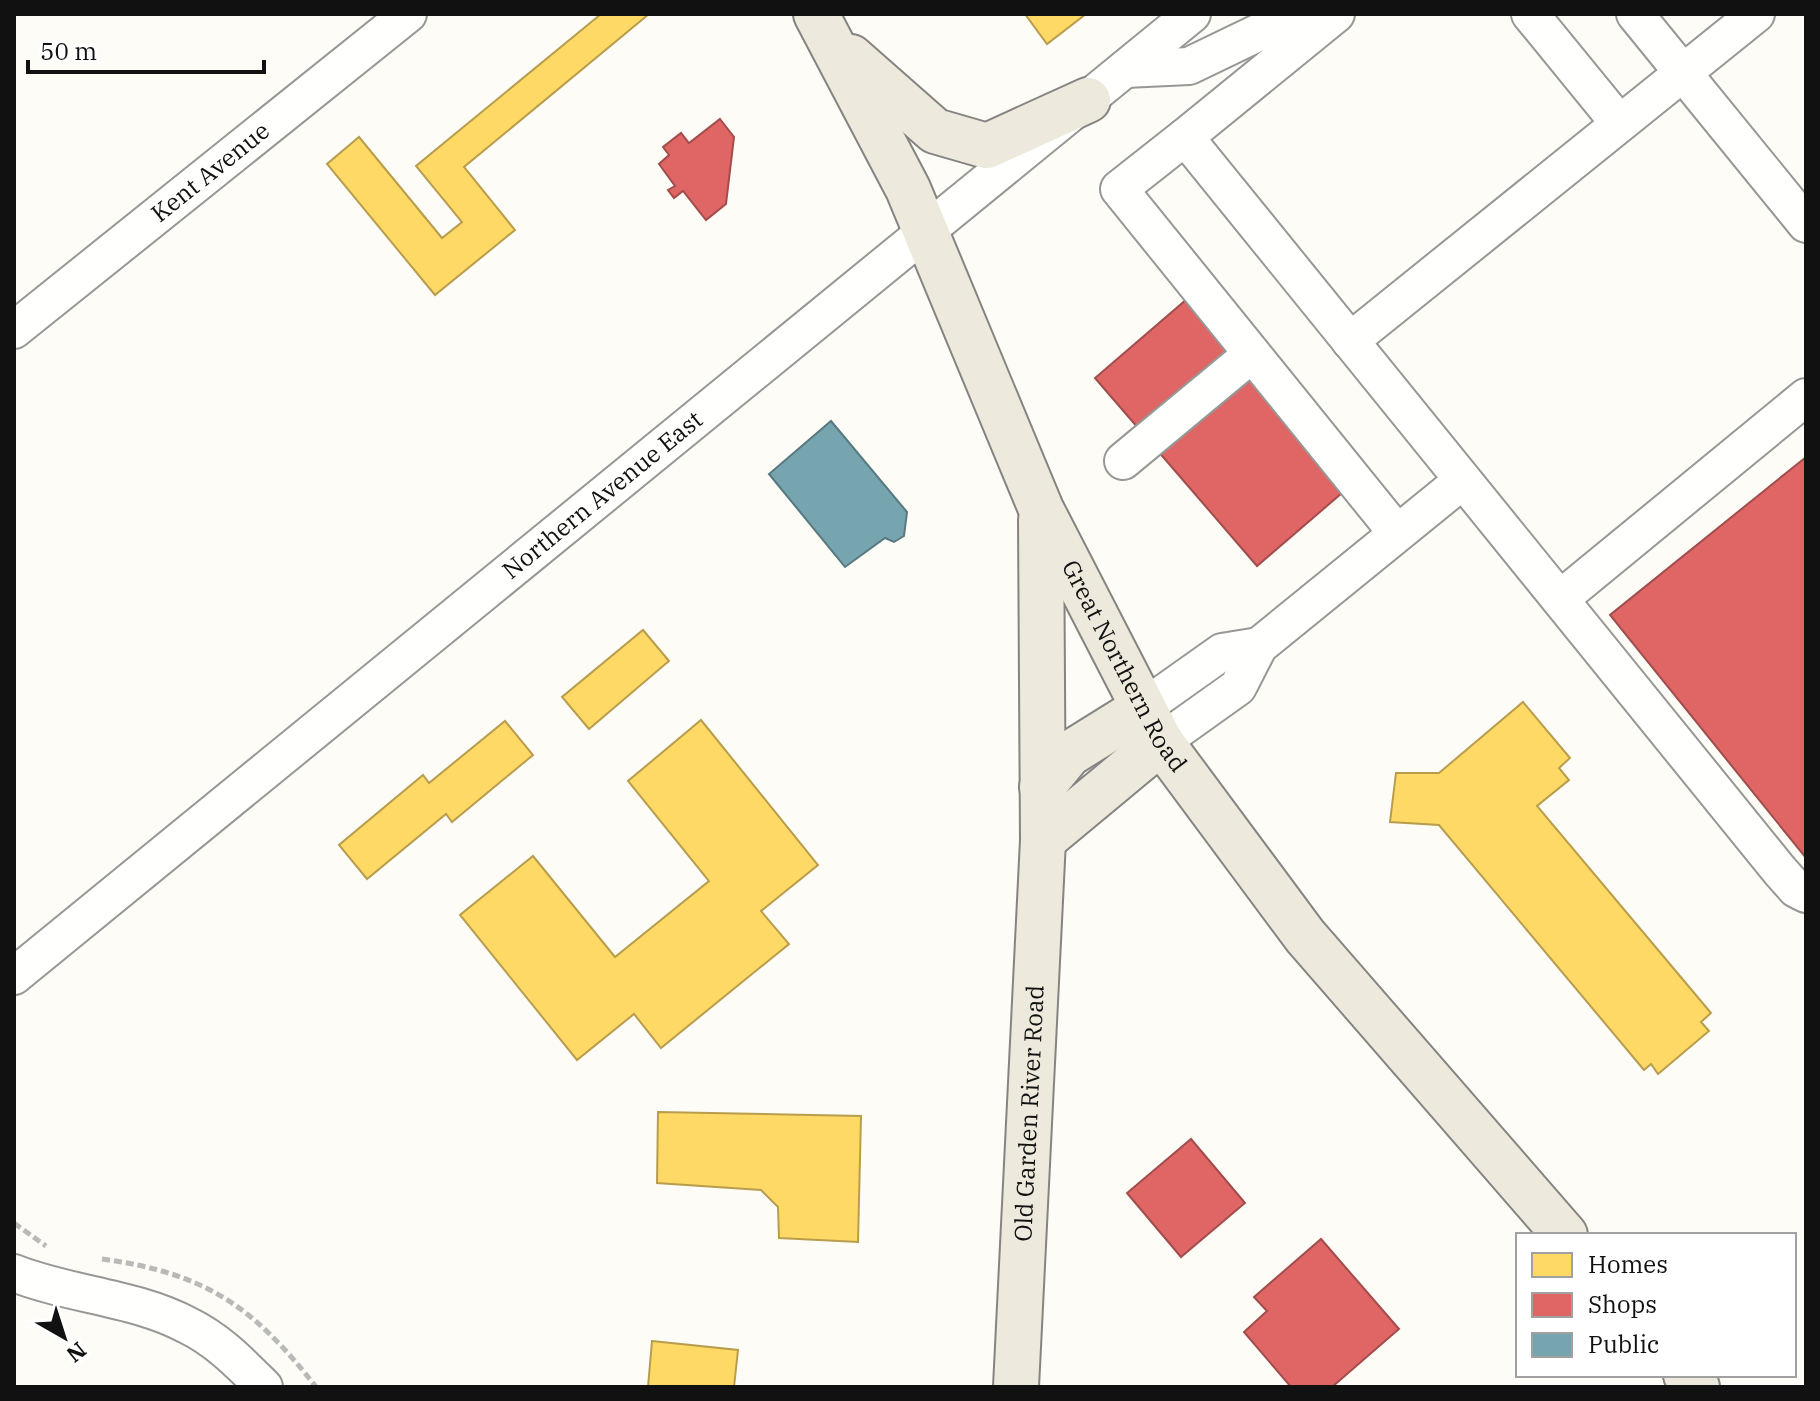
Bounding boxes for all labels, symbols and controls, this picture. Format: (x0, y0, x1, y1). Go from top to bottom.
scale bar (28, 24, 264, 74)
text: 50 m (40, 35, 97, 67)
street label: Kent Avenue (144, 114, 276, 229)
street label: Northern Avenue East (495, 403, 709, 586)
street label: Great Northern Road (1055, 554, 1195, 778)
street label: Old Garden River Road (1006, 984, 1051, 1242)
legend (1516, 1233, 1796, 1377)
text: Homes (1588, 1248, 1668, 1280)
text: Shops (1588, 1288, 1657, 1320)
north arrow (24, 1297, 104, 1377)
text: Public (1588, 1328, 1659, 1360)
text: N (61, 1336, 93, 1370)

